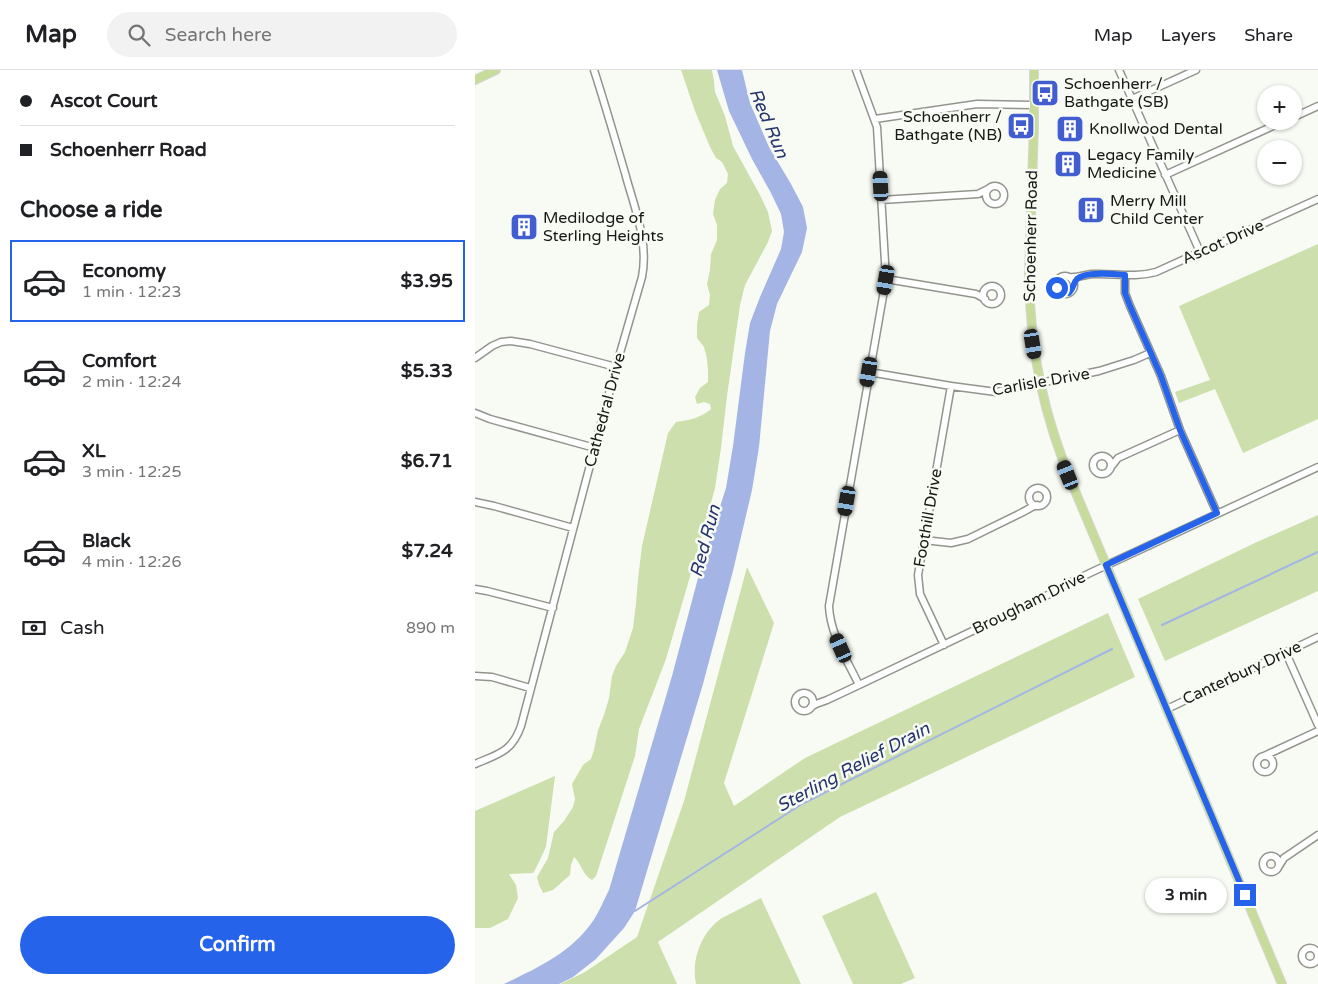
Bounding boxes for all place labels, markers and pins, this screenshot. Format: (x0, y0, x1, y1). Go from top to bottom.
place label: Schoenherr / Bathgate (SB) (1064, 74, 1169, 112)
bus stop icon: Schoenherr / Bathgate (SB) (1030, 78, 1060, 108)
place label: Schoenherr / Bathgate (NB) (894, 107, 1002, 145)
bus stop icon: Schoenherr / Bathgate (NB) (1006, 111, 1036, 141)
building icon: Knollwood Dental (1055, 114, 1085, 144)
place label: Knollwood Dental (1089, 119, 1223, 139)
place label: Legacy Family Medicine (1087, 145, 1195, 183)
building icon: Legacy Family Medicine (1053, 149, 1083, 179)
place label: Merry Mill Child Center (1110, 191, 1205, 229)
building icon: Merry Mill Child Center (1076, 195, 1106, 225)
place label: Medilodge of Sterling Heights (543, 208, 664, 246)
building icon: Medilodge of Sterling Heights (509, 212, 539, 242)

